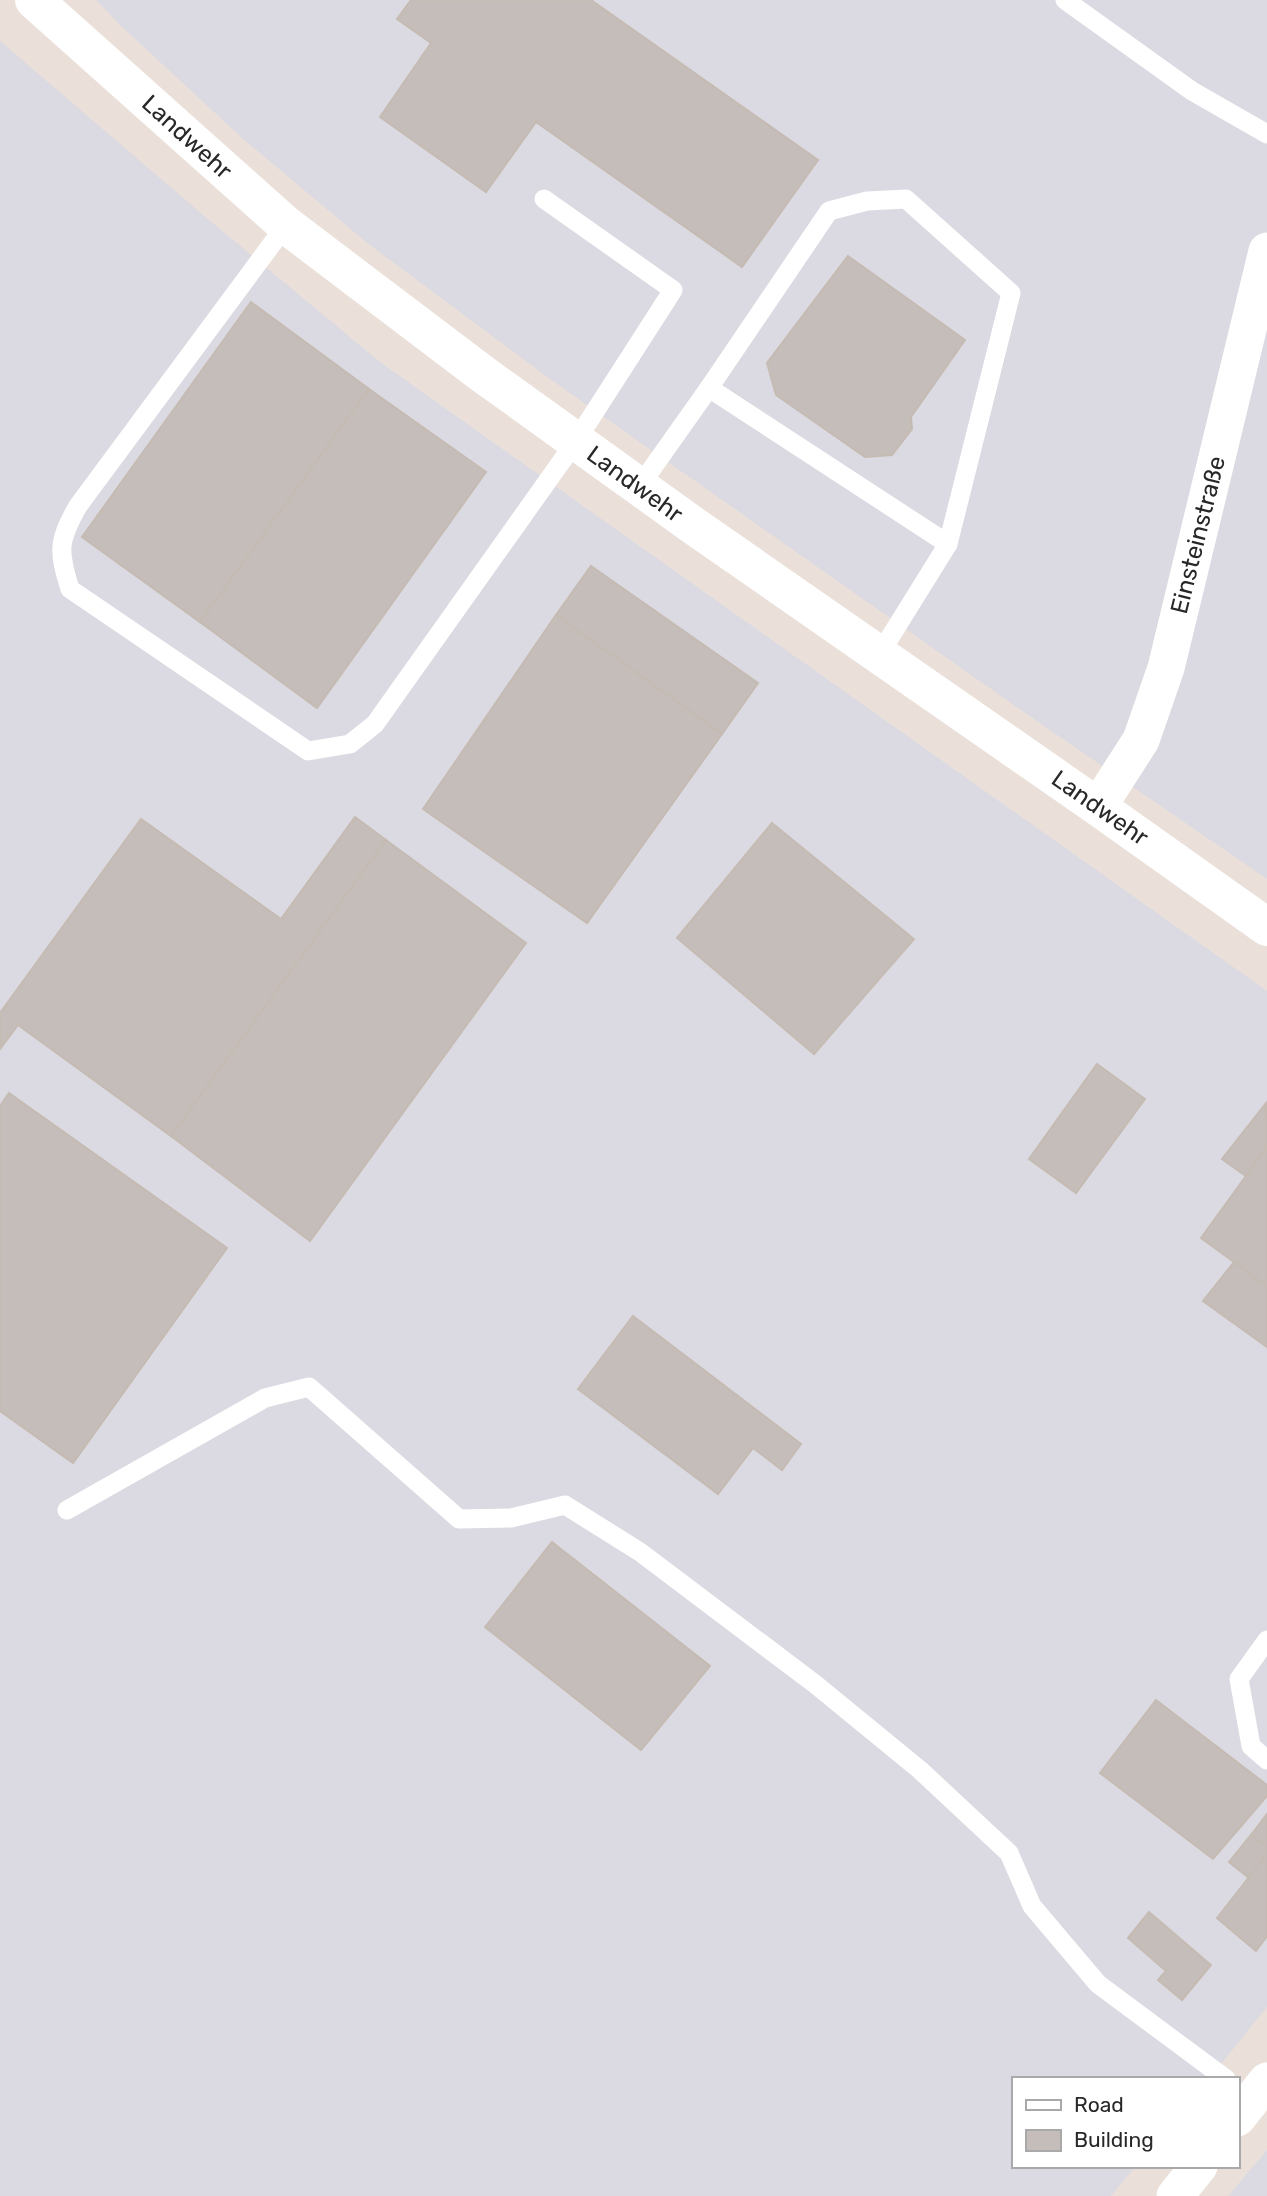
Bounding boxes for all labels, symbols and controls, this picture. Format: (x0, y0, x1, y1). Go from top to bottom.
street label: Landwehr (136, 89, 238, 185)
street label: Landwehr (582, 440, 688, 528)
street label: Einsteinstraße (1165, 453, 1231, 617)
street label: Landwehr (1046, 765, 1154, 851)
legend (1012, 2077, 1239, 2168)
text: Road (1074, 2092, 1124, 2117)
text: Building (1074, 2127, 1154, 2152)

